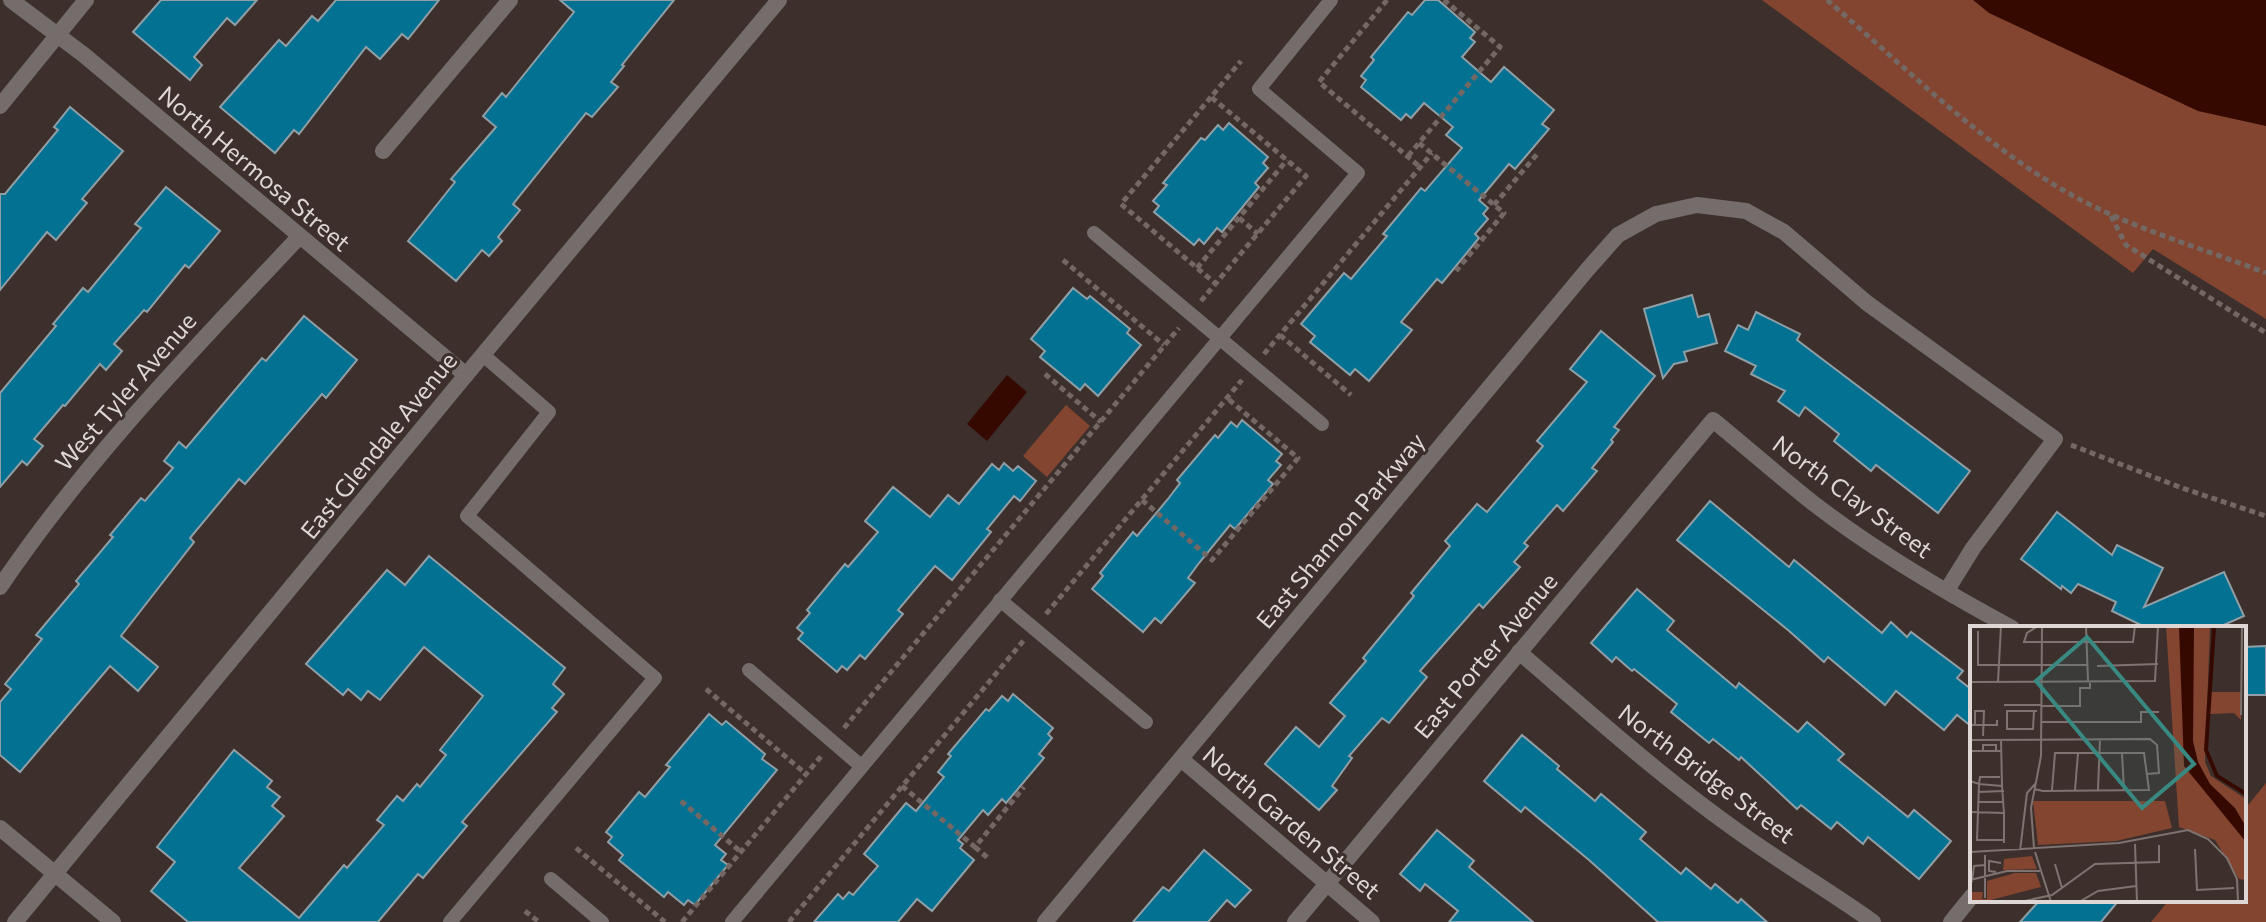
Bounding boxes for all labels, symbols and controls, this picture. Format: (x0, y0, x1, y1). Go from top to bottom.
street label: North Hermosa Street (153, 79, 357, 257)
street label: West Tyler Avenue (48, 306, 202, 476)
street label: East Glendale Avenue (294, 346, 462, 544)
street label: East Shannon Parkway (1250, 426, 1430, 634)
street label: North Clay Street (1768, 428, 1938, 564)
street label: East Porter Avenue (1407, 566, 1563, 744)
inset map (1970, 626, 2246, 902)
street label: North Bridge Street (1613, 697, 1801, 849)
street label: North Garden Street (1198, 739, 1387, 905)

